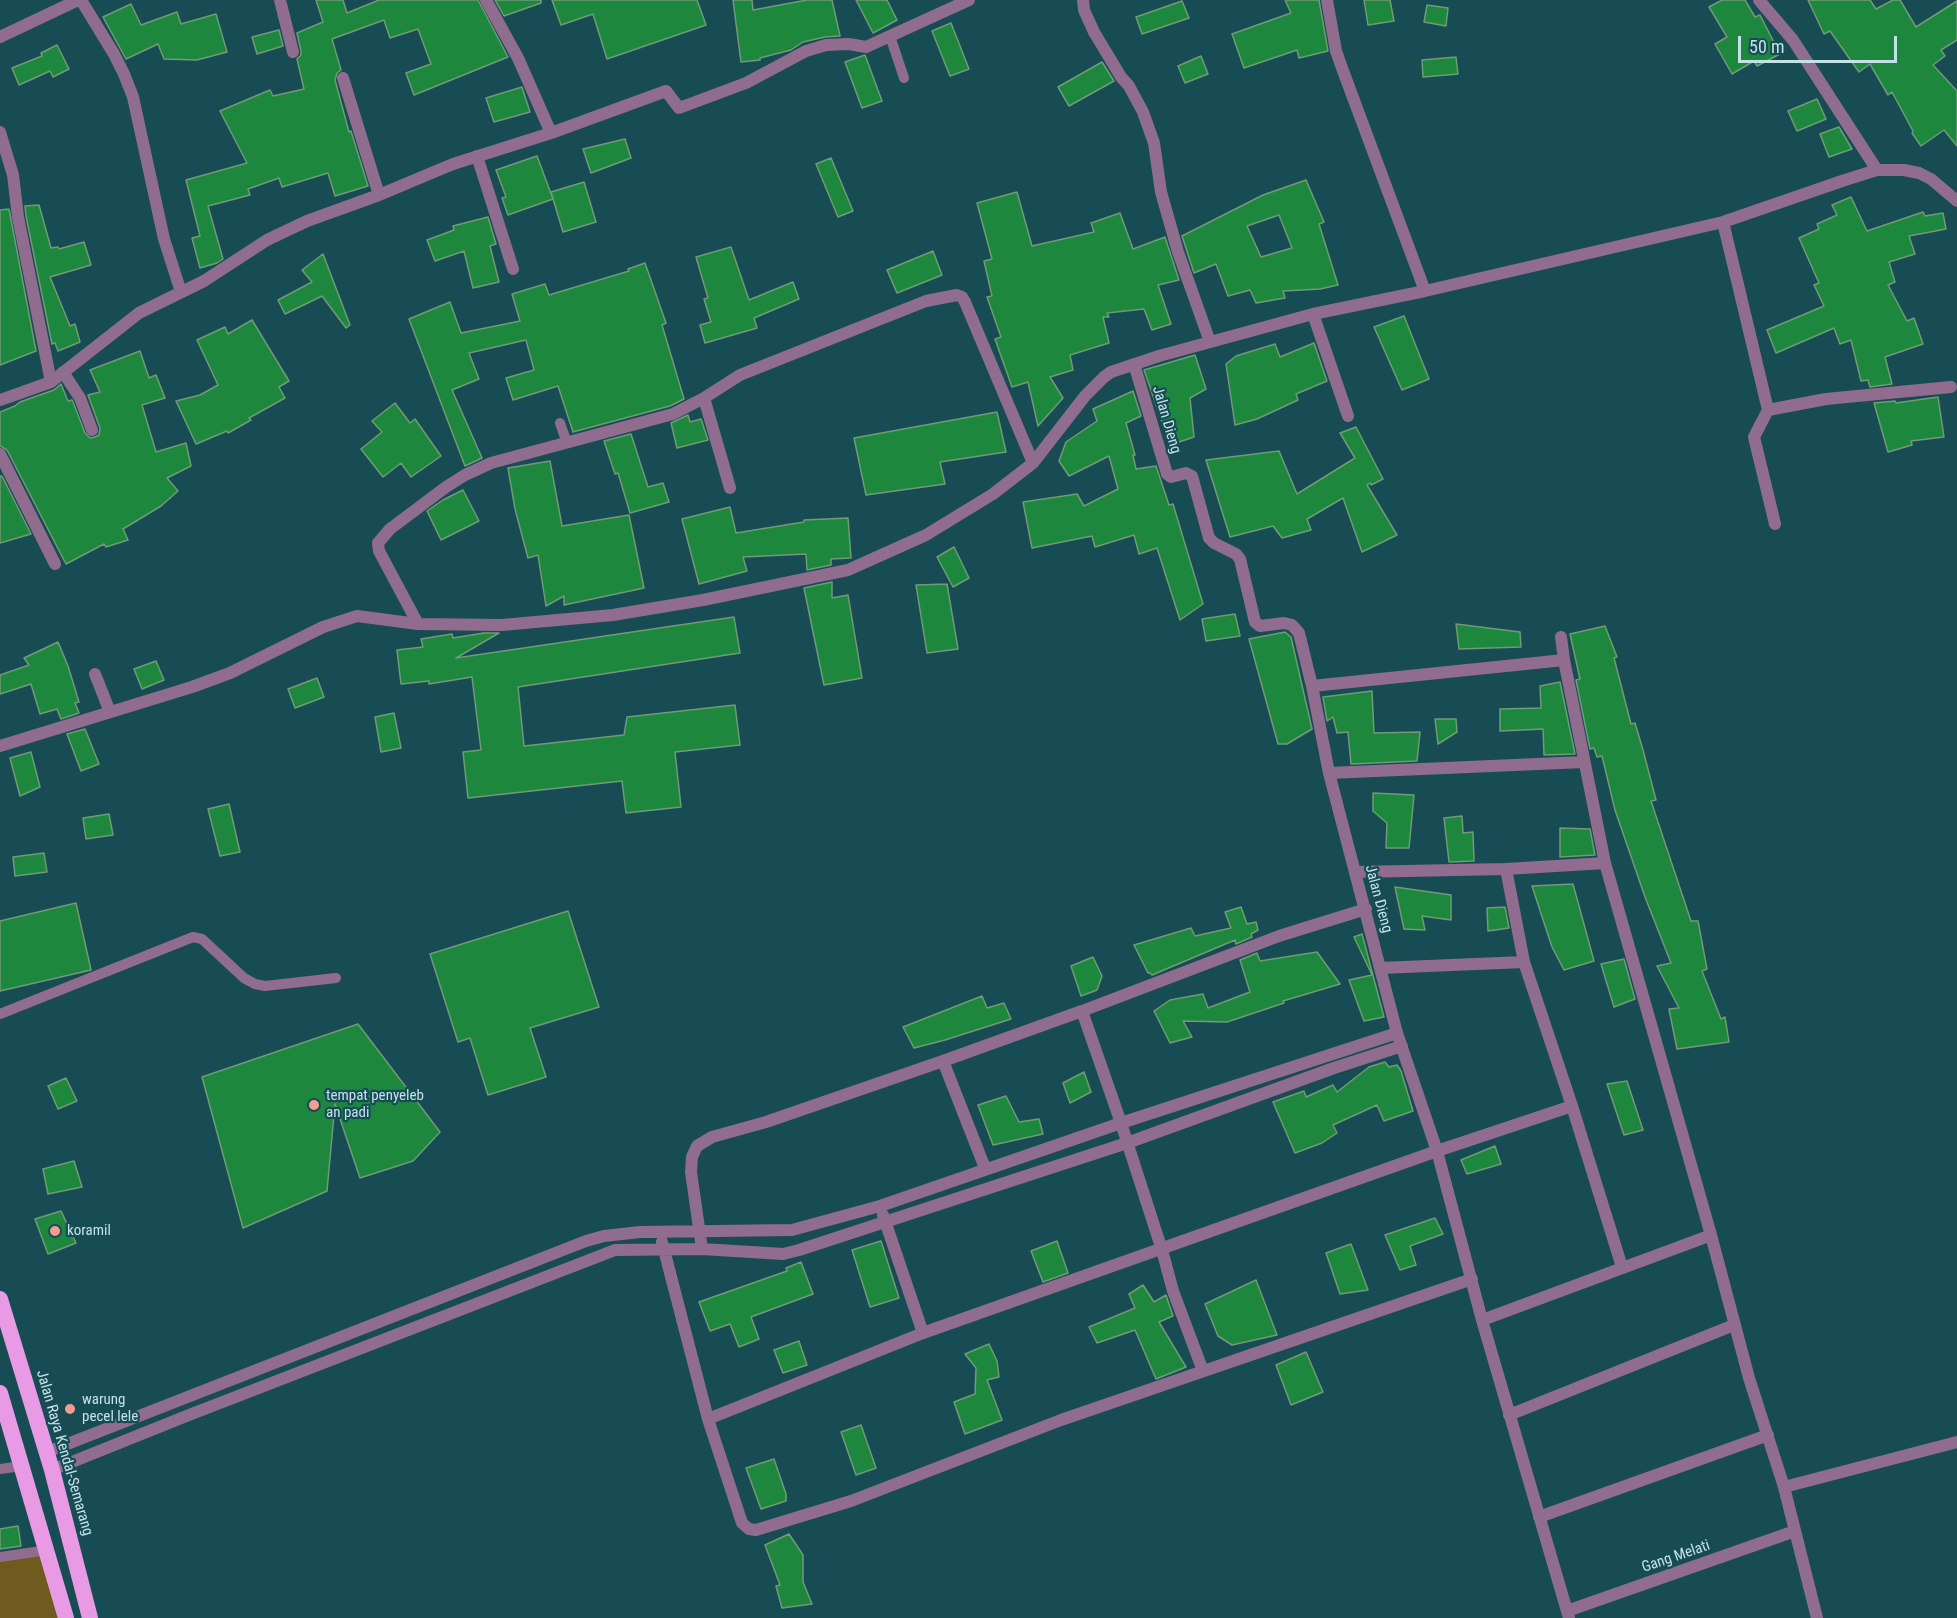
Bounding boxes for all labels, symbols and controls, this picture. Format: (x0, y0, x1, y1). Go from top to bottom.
scale bar (1741, 24, 1900, 62)
text: 50 m (1749, 36, 1784, 57)
street label: Jalan Dieng (1148, 384, 1184, 456)
street label: Jalan Dieng (1360, 863, 1396, 935)
place label: tempat penyeleb an padi (326, 1087, 424, 1122)
marker: tempat penyeleb an padi (307, 1098, 321, 1112)
place label: koramil (67, 1222, 111, 1240)
marker: koramil (48, 1224, 62, 1238)
street label: Jalan Raya Kendal-Semarang (32, 1368, 96, 1538)
place label: warung pecel lele (82, 1391, 138, 1426)
marker: warung pecel lele (63, 1402, 77, 1416)
street label: Gang Melati (1639, 1537, 1713, 1577)

